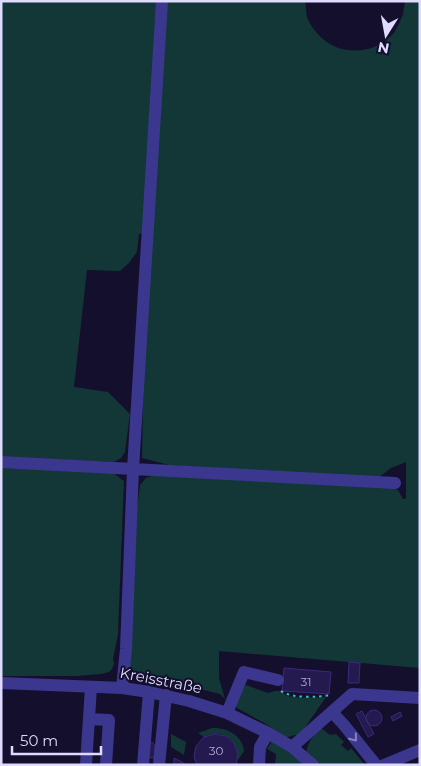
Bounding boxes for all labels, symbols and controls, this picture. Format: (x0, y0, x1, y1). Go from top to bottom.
north arrow (361, 10, 411, 60)
text: N (376, 38, 391, 58)
street label: Kreisstraße (118, 663, 204, 697)
house number: 31 (300, 674, 312, 689)
scale bar (12, 724, 101, 756)
text: 50 m (20, 731, 58, 750)
one-way arrow (349, 732, 357, 741)
house number: 30 (209, 743, 223, 758)

